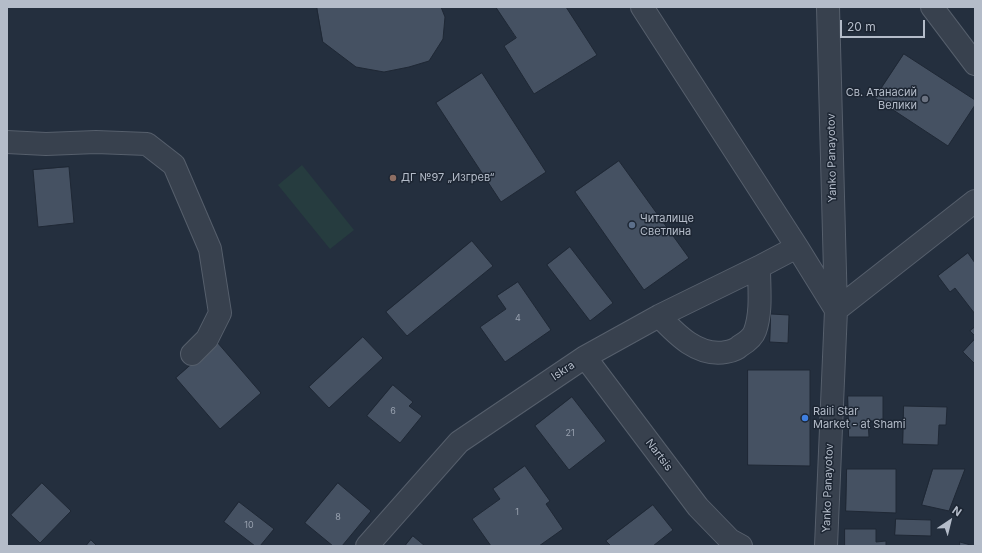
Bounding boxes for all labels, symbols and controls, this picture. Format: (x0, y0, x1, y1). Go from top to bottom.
scale bar (842, 12, 927, 38)
text: 20 m (847, 19, 876, 34)
place label: Св. Атанасий Велики (846, 86, 917, 112)
marker: Св. Атанасий Велики (920, 94, 930, 104)
street label: Yanko Panayotov (825, 113, 839, 203)
place label: ДГ №97 „Изгрев“ (401, 171, 494, 185)
marker: ДГ №97 „Изгрев“ (388, 173, 398, 183)
place label: Читалище Светлина (640, 212, 694, 238)
marker: Читалище Светлина (627, 220, 637, 230)
house number: 4 (515, 313, 521, 323)
street label: Iskra (549, 359, 577, 383)
place label: Raili Star Market - at Shami (813, 405, 905, 431)
house number: 6 (390, 406, 396, 416)
marker: Raili Star Market - at Shami (800, 413, 810, 423)
house number: 21 (565, 428, 575, 438)
street label: Nartsis (643, 436, 675, 474)
street label: Yanko Panayotov (820, 443, 836, 533)
north arrow (930, 501, 970, 541)
text: N (949, 503, 964, 519)
house number: 1 (515, 507, 519, 517)
house number: 8 (335, 512, 341, 522)
house number: 10 (244, 520, 254, 530)

